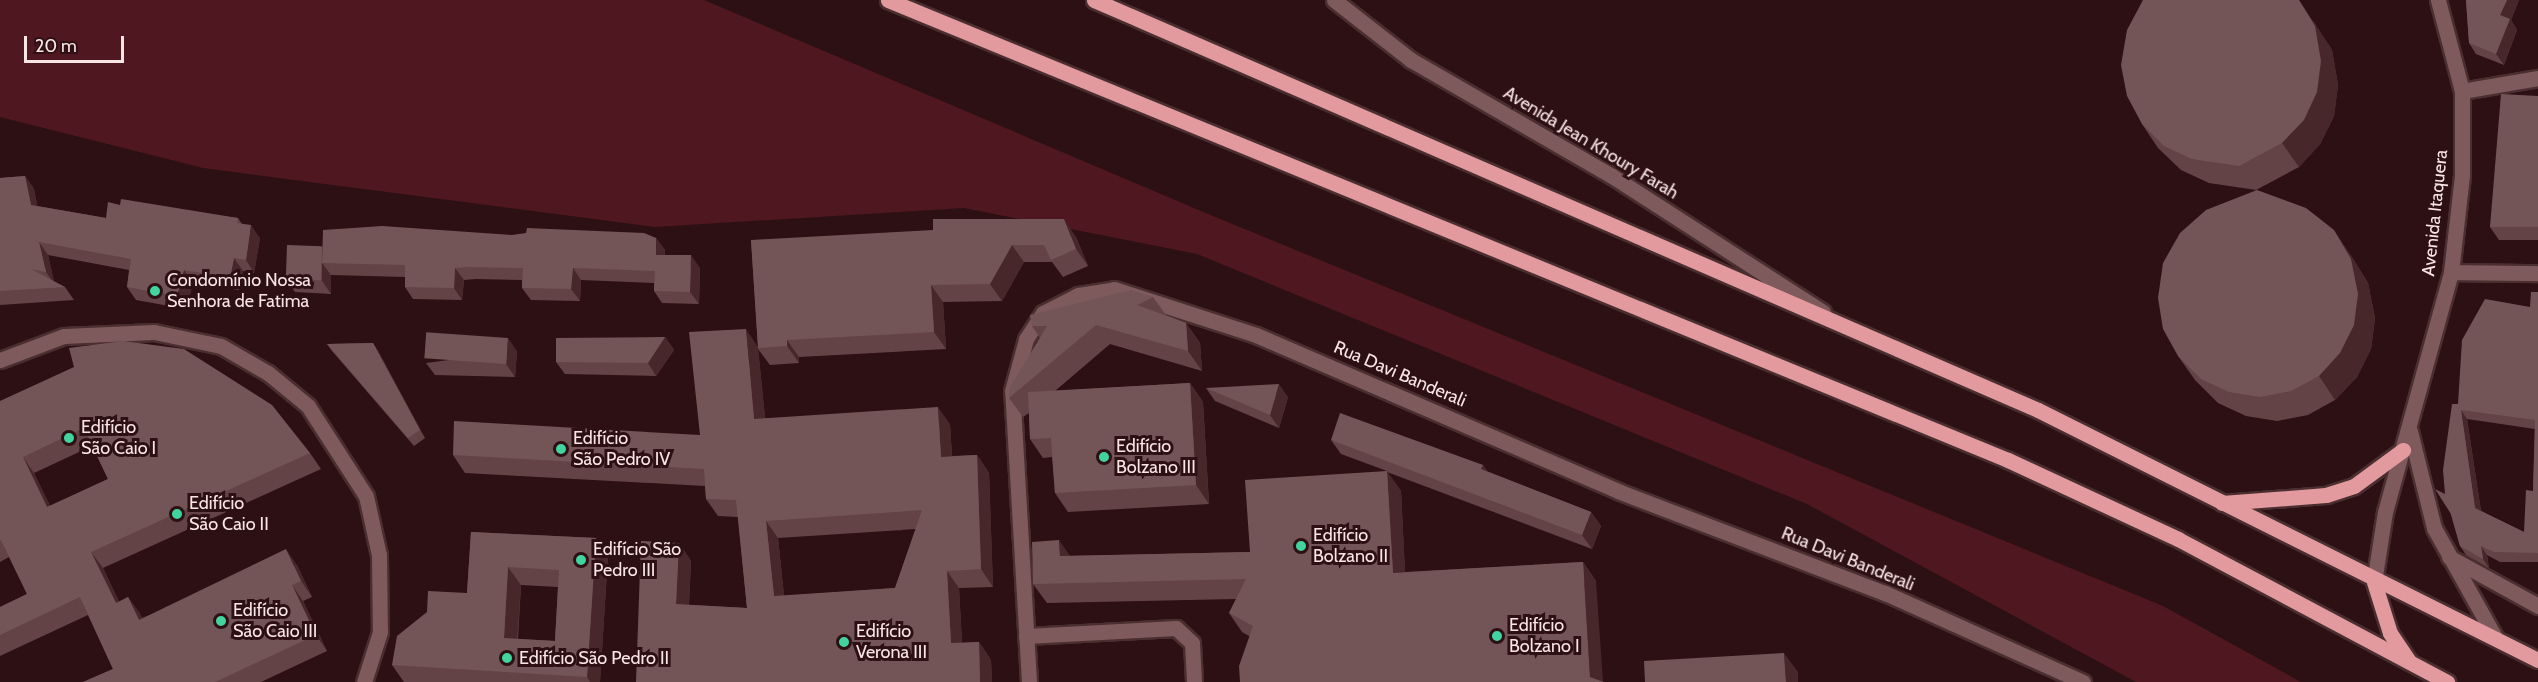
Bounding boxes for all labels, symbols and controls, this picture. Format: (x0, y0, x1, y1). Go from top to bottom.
scale bar (27, 24, 128, 62)
text: 20 m (35, 35, 77, 57)
street label: Avenida Jean Khoury Farah (1500, 82, 1682, 204)
street label: Avenida Itaquera (2418, 149, 2452, 277)
place label: Condomínio Nossa Senhora de Fatima (167, 270, 311, 312)
marker: Condomínio Nossa Senhora de Fatima (148, 284, 162, 298)
street label: Rua Davi Banderali (1331, 336, 1469, 412)
place label: Edifício São Caio I (81, 417, 156, 460)
place label: Edifício São Pedro IV (573, 428, 670, 470)
marker: Edifício São Caio I (62, 431, 76, 445)
place label: Edifício Bolzano III (1116, 436, 1196, 478)
marker: Edifício São Pedro IV (554, 442, 568, 456)
marker: Edifício Bolzano III (1097, 450, 1111, 464)
place label: Edifício São Caio II (189, 493, 269, 536)
marker: Edifício São Caio II (170, 507, 184, 521)
street label: Rua Davi Banderali (1778, 522, 1918, 596)
place label: Edifício Bolzano II (1313, 525, 1388, 568)
place label: Edifício São Pedro III (593, 539, 681, 582)
marker: Edifício Bolzano II (1294, 539, 1308, 553)
marker: Edifício São Pedro III (574, 553, 588, 567)
place label: Edifício São Caio III (233, 600, 317, 642)
marker: Edifício São Caio III (214, 614, 228, 628)
place label: Edifício Bolzano I (1509, 615, 1580, 658)
place label: Edifício Verona III (856, 621, 927, 664)
marker: Edifício Bolzano I (1490, 629, 1504, 643)
marker: Edifício Verona III (837, 635, 851, 649)
place label: Edifício São Pedro II (519, 647, 669, 669)
marker: Edifício São Pedro II (500, 651, 514, 665)

